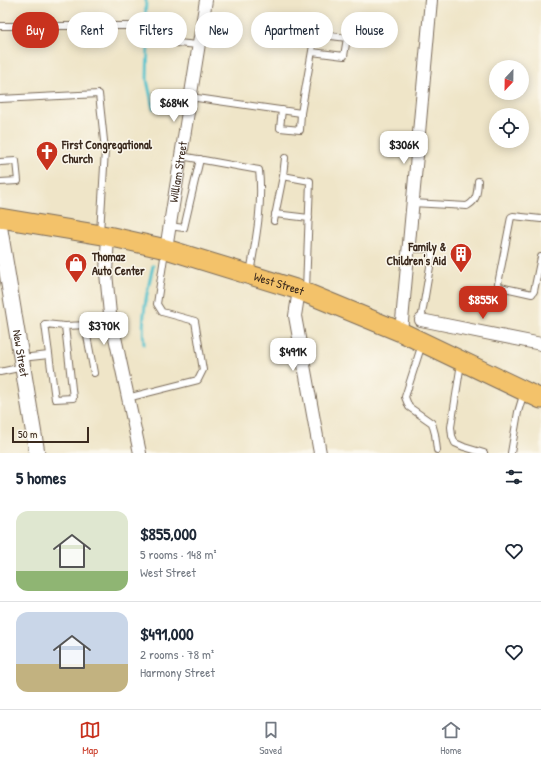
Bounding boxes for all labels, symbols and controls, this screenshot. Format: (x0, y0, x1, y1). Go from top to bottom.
chip: Buy (12, 12, 59, 48)
chip: Rent (67, 12, 118, 48)
chip: Filters (126, 12, 187, 48)
chip: New (195, 12, 243, 48)
chip: Apartment (251, 12, 333, 48)
chip: House (341, 12, 398, 48)
north arrow (489, 60, 529, 100)
map controls (489, 60, 529, 148)
pin: $684K (146, 89, 202, 123)
text: $684K (159, 93, 189, 111)
button: locate (489, 108, 529, 148)
pin: $306K (376, 131, 432, 165)
text: $306K (389, 135, 419, 153)
place label: First Congregational Church (61, 136, 153, 167)
church icon: First Congregational Church (34, 139, 60, 172)
street label: William Street (165, 139, 191, 204)
place label: Family & Children's Aid (386, 238, 447, 269)
building icon: Family & Children's Aid (448, 241, 474, 274)
place label: Thomaz Auto Center (91, 248, 145, 279)
shop icon: Thomaz Auto Center (63, 251, 89, 284)
street label: West Street (252, 268, 308, 300)
pin: $855K (455, 286, 511, 320)
text: $855K (468, 290, 498, 308)
pin: $370K (76, 312, 132, 346)
text: $370K (88, 316, 120, 334)
street label: New Street (9, 328, 33, 379)
pin: $491K (265, 338, 321, 372)
text: $491K (279, 342, 307, 360)
scale bar (12, 425, 89, 444)
text: 50 m (18, 427, 38, 441)
text: 5 homes (16, 466, 66, 489)
icon: filters (503, 466, 525, 488)
text: $855,000 (140, 522, 197, 545)
icon: home (48, 527, 96, 575)
icon: heart (503, 540, 525, 562)
text: 5 rooms · 148 m² (140, 545, 216, 563)
text: West Street (140, 563, 196, 581)
text: $491,000 (140, 622, 194, 645)
icon: home (48, 628, 96, 676)
icon: heart (503, 641, 525, 663)
text: 2 rooms · 78 m² (140, 645, 214, 663)
text: Harmony Street (140, 663, 215, 681)
tab: Map (79, 719, 101, 757)
tab: Saved (259, 719, 282, 757)
tab: Home (440, 719, 462, 757)

